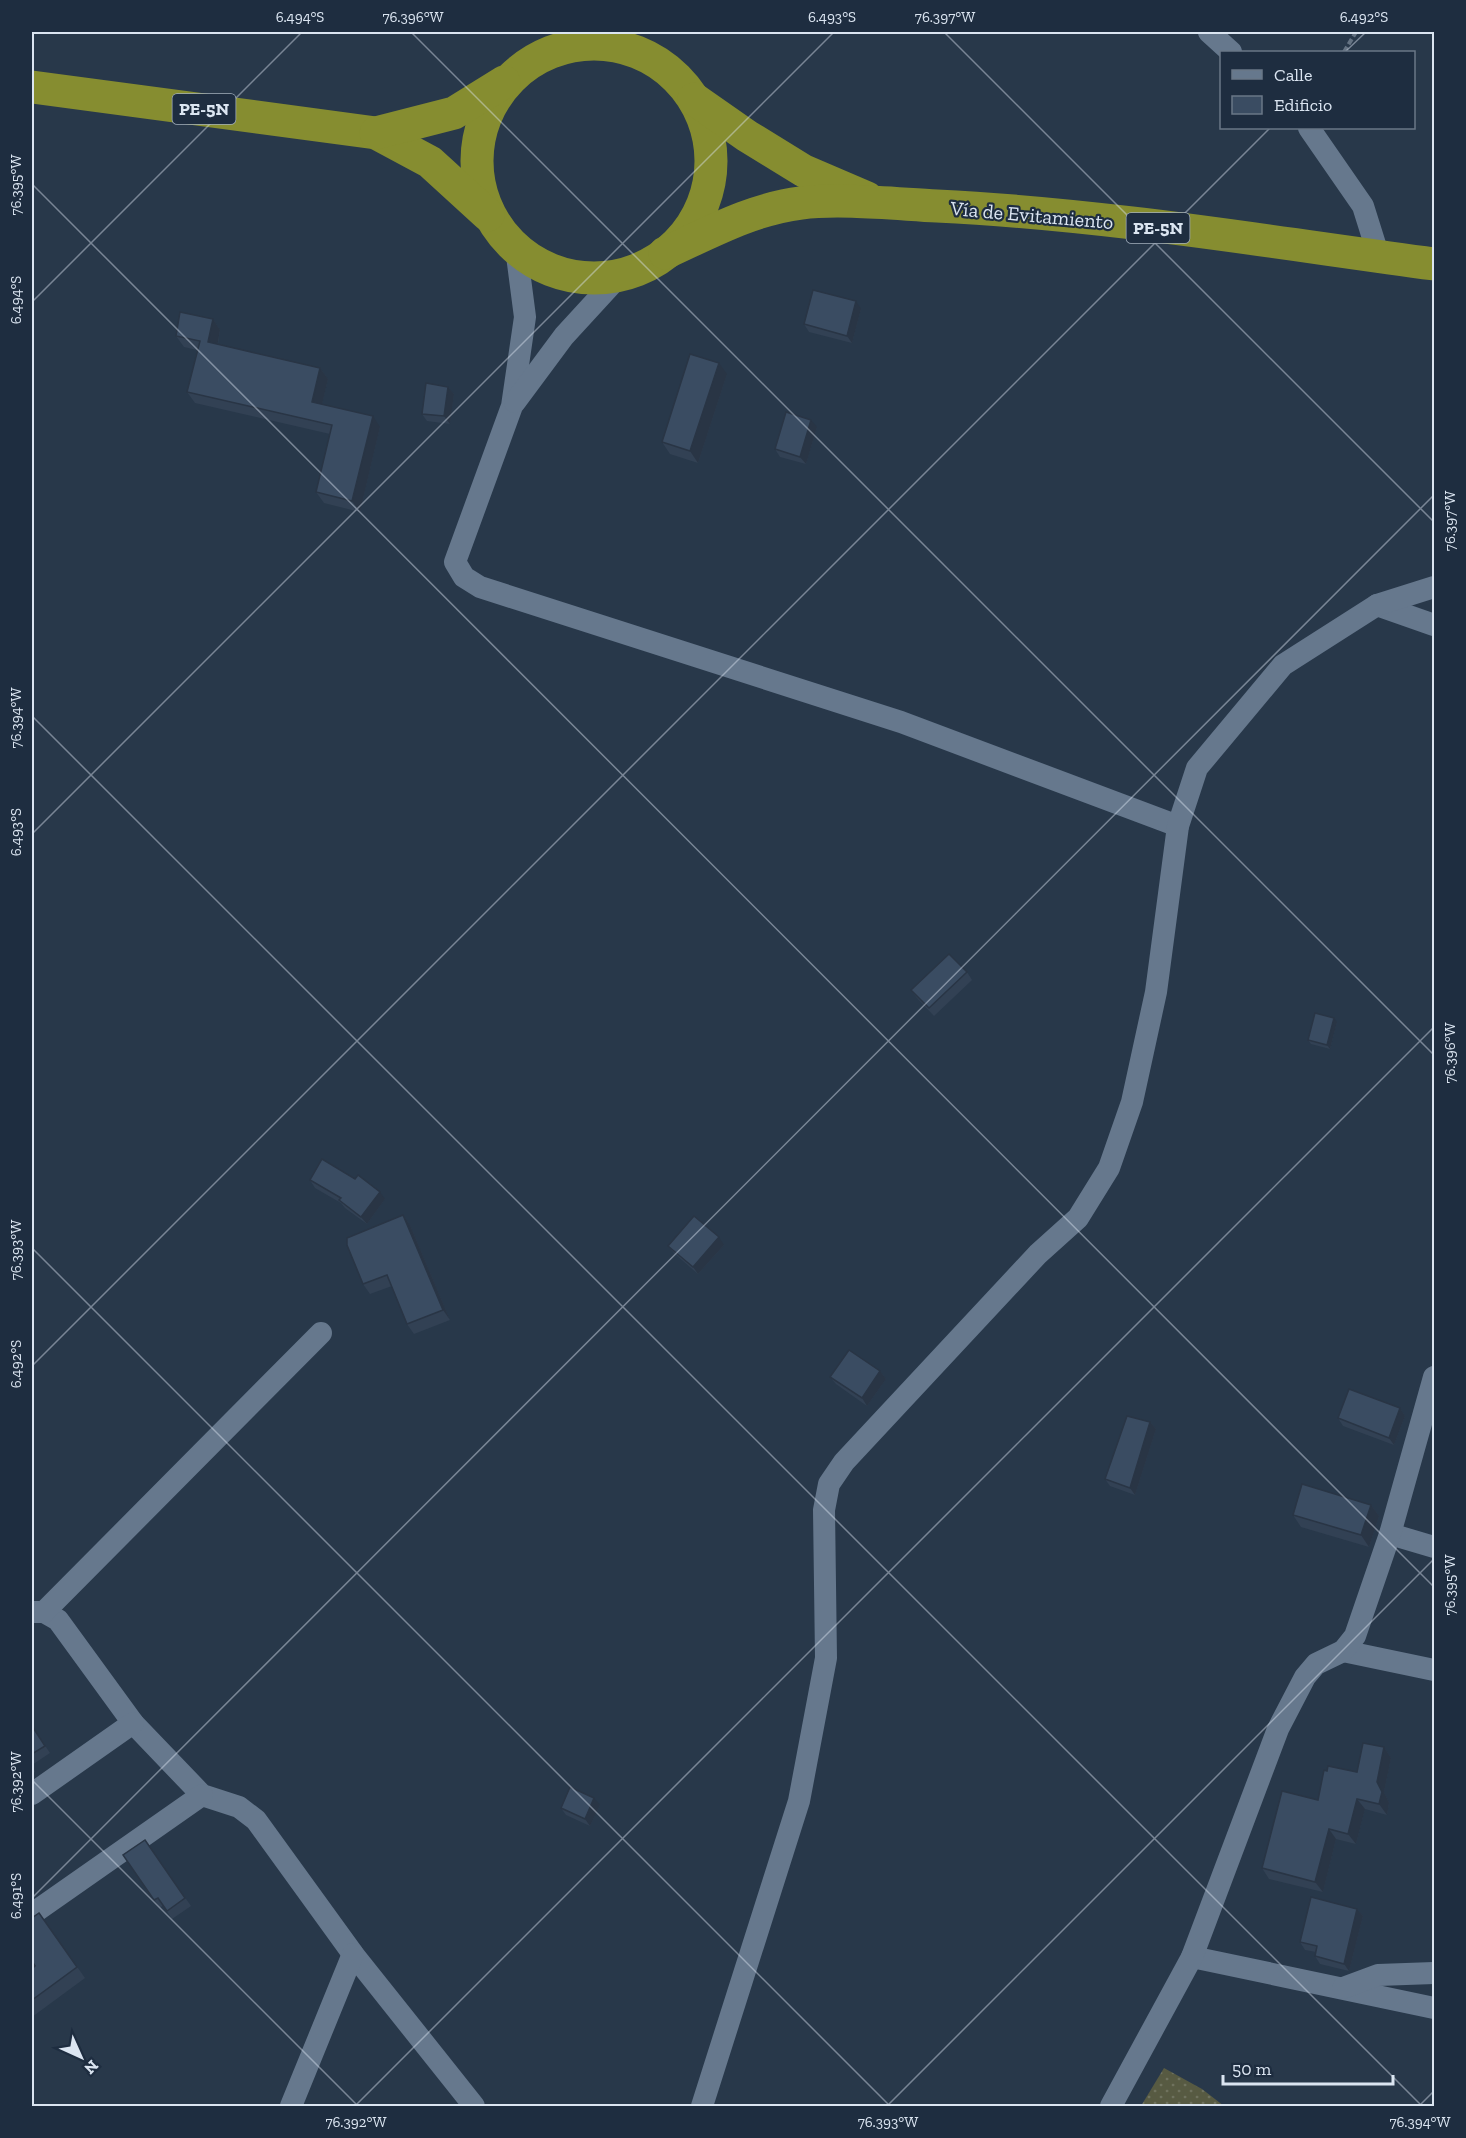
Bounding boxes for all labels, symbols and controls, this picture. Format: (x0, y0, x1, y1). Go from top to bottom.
text: 6.494°S (276, 8, 324, 26)
text: 76.396°W (382, 8, 444, 26)
text: 6.493°S (808, 8, 856, 26)
text: 76.397°W (915, 8, 975, 26)
text: 6.492°S (1340, 8, 1388, 26)
legend (1220, 51, 1415, 129)
text: Calle (1274, 64, 1312, 86)
road number: PE-5N (172, 94, 236, 124)
text: Edificio (1274, 94, 1332, 116)
text: 76.395°W (7, 155, 25, 215)
street label: Vía de Evitamiento (949, 196, 1114, 234)
road number: PE-5N (1126, 213, 1190, 243)
text: 6.494°S (7, 276, 25, 324)
text: 76.397°W (1441, 491, 1459, 551)
text: 76.394°W (7, 687, 25, 749)
text: 6.493°S (7, 808, 25, 856)
text: 76.396°W (1441, 1022, 1459, 1084)
text: 76.393°W (7, 1220, 25, 1280)
text: 6.492°S (7, 1340, 25, 1388)
text: 76.395°W (1441, 1555, 1459, 1615)
text: 76.392°W (7, 1752, 25, 1812)
text: 6.491°S (7, 1873, 25, 1919)
north arrow (51, 2027, 111, 2087)
scale bar (1223, 2048, 1392, 2086)
text: N (80, 2056, 102, 2078)
text: 50 m (1232, 2058, 1272, 2080)
text: 76.392°W (326, 2113, 386, 2131)
text: 76.393°W (858, 2113, 918, 2131)
text: 76.394°W (1389, 2113, 1451, 2131)

